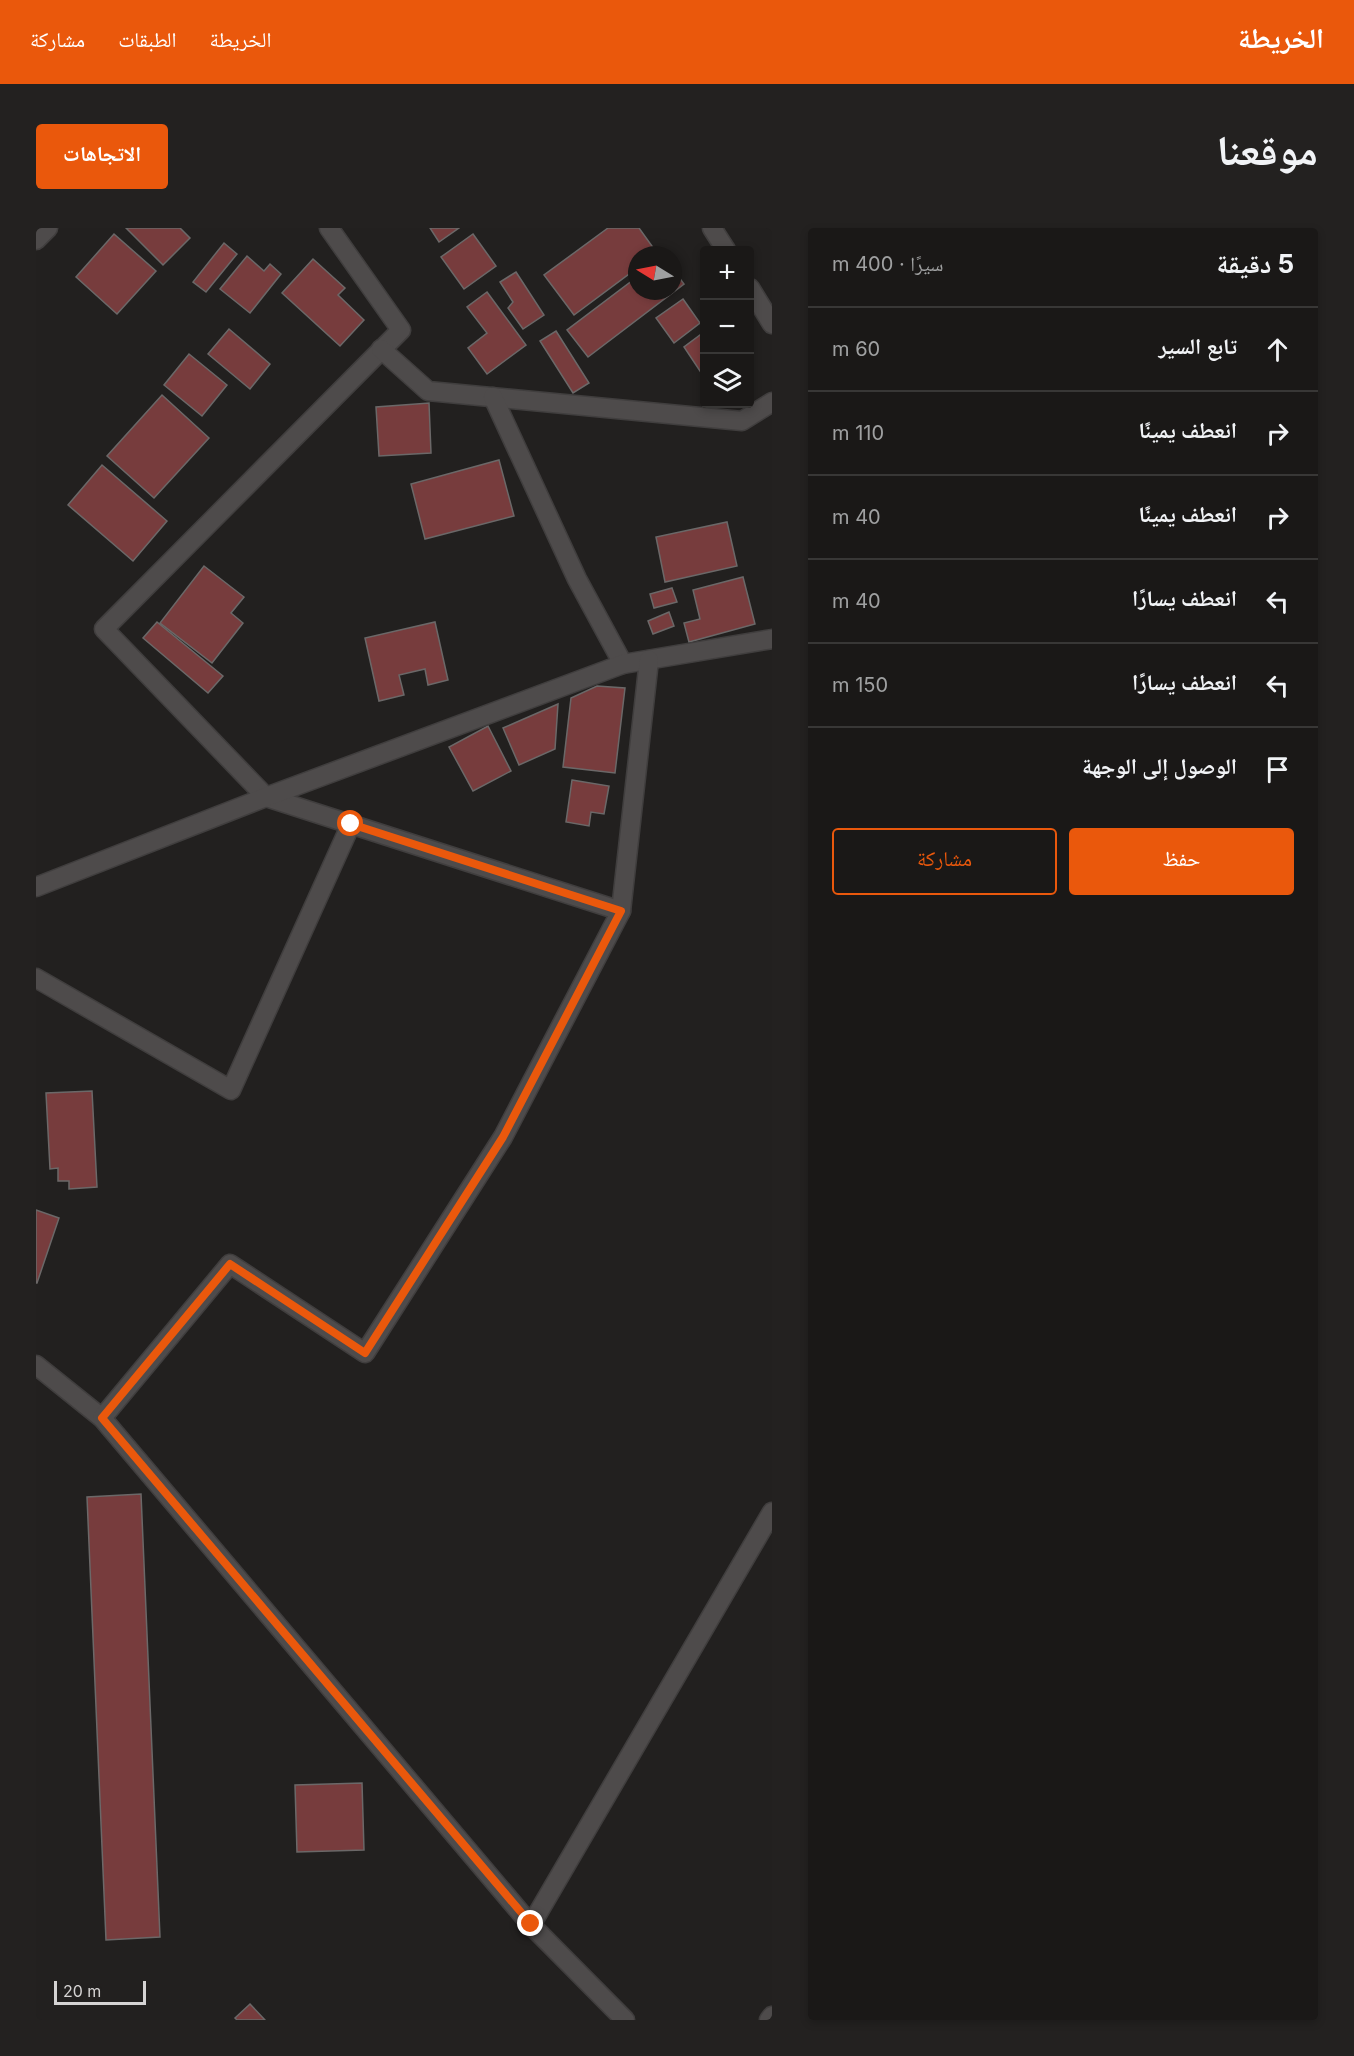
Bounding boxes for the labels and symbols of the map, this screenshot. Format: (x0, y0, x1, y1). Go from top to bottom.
north arrow (628, 246, 682, 300)
route start (337, 810, 363, 836)
route end (517, 1910, 543, 1936)
scale bar (54, 1978, 146, 2006)

